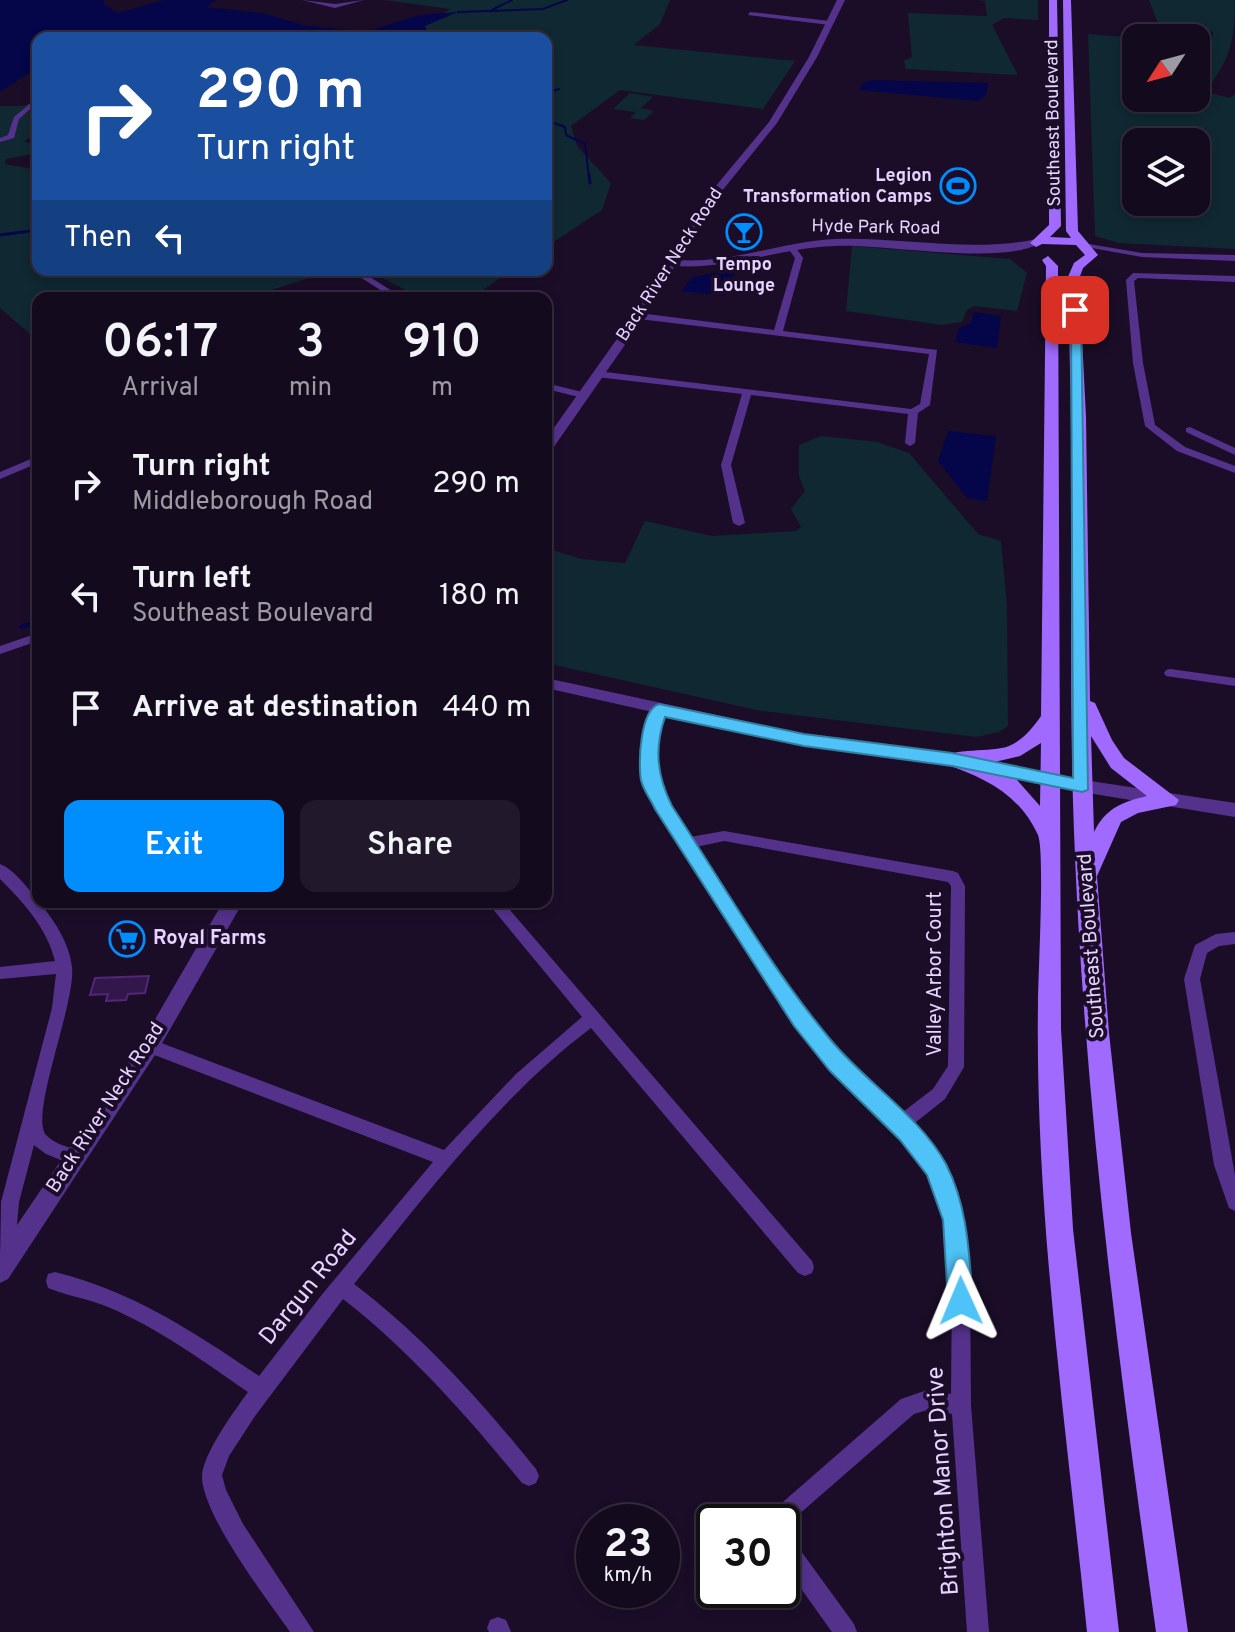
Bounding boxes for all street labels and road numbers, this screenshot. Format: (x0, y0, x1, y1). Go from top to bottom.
street label: Southeast Boulevard (1041, 39, 1067, 207)
street label: Back River Neck Road (612, 184, 728, 346)
street label: Hyde Park Road (811, 215, 941, 241)
street label: Southeast Boulevard (1073, 852, 1111, 1040)
street label: Valley Arbor Court (923, 891, 949, 1057)
street label: Back River Neck Road (41, 1018, 171, 1198)
street label: Dargun Road (253, 1224, 365, 1352)
street label: Brighton Manor Drive (921, 1365, 967, 1597)

